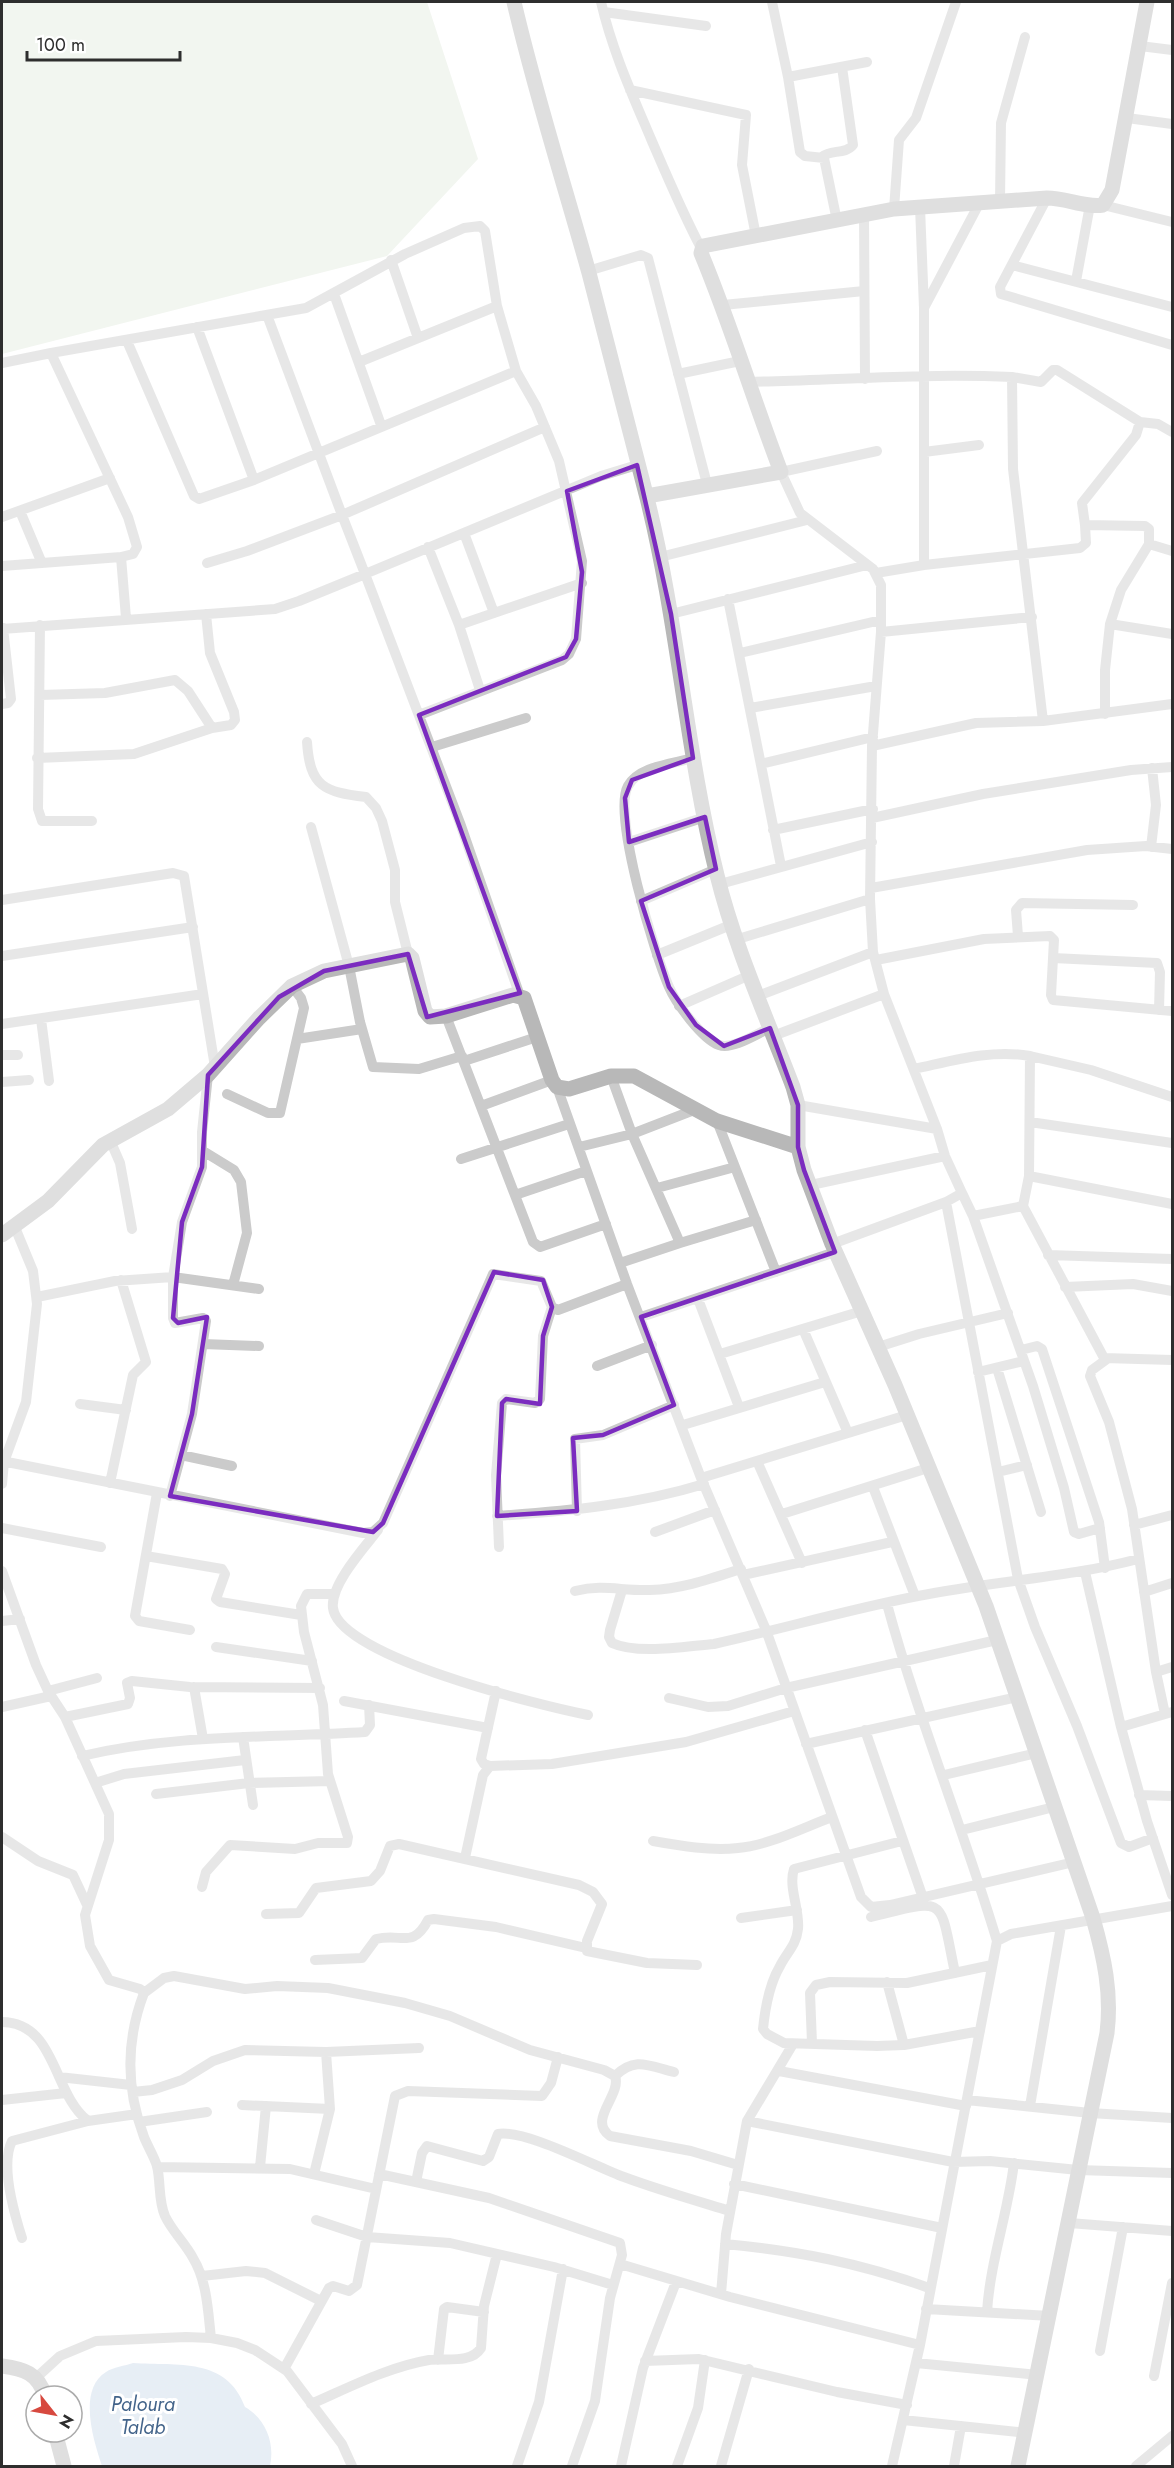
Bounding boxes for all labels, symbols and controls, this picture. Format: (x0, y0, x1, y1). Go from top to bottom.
scale bar (27, 24, 180, 62)
text: 100 m (36, 32, 85, 58)
north arrow (24, 2384, 84, 2444)
water label: Paloura Talab (111, 2390, 175, 2442)
text: N (53, 2410, 80, 2433)

